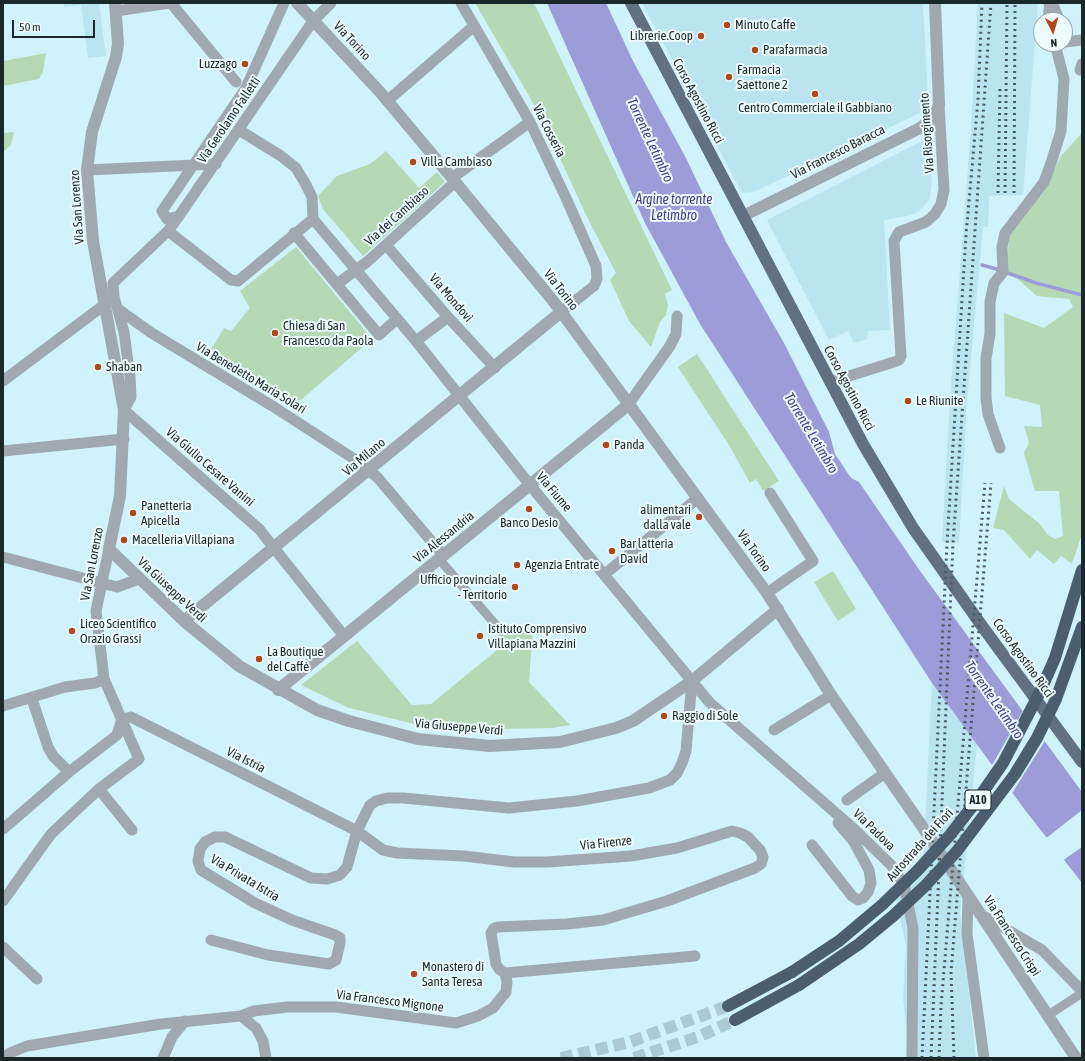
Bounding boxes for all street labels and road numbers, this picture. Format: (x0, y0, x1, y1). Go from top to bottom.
street label: Via Torino (330, 18, 374, 64)
street label: Corso Agostino Ricci (669, 56, 727, 146)
street label: Via Gerolamo Falletti (194, 74, 264, 166)
street label: Via Risorgimento (916, 92, 938, 174)
street label: Via Cosseria (529, 102, 569, 160)
street label: Via Francesco Baracca (788, 122, 888, 182)
street label: Via San Lorenzo (67, 169, 87, 245)
street label: Via dei Cambiaso (362, 183, 432, 249)
street label: Via Torino (540, 266, 582, 314)
street label: Via Mondovì (426, 271, 476, 325)
street label: Via Benedetto Maria Solari (193, 339, 309, 417)
street label: Corso Agostino Ricci (820, 343, 878, 433)
street label: Via Giulio Cesare Vanini (163, 424, 257, 510)
street label: Via Milano (340, 435, 388, 479)
street label: Via Fiume (533, 469, 575, 515)
street label: Via Alessandria (411, 508, 477, 566)
street label: Via San Lorenzo (77, 526, 107, 602)
street label: Via Torino (734, 527, 774, 575)
street label: Via Giuseppe Verdi (134, 554, 210, 626)
street label: Corso Agostino Ricci (989, 616, 1057, 700)
street label: Via Giuseppe Verdi (414, 715, 504, 739)
street label: Via Istria (224, 744, 268, 776)
road number: A10 (965, 790, 991, 810)
street label: Autostrada dei Fiori (883, 805, 957, 885)
street label: Via Padova (850, 806, 898, 854)
street label: Via Firenze (579, 833, 633, 853)
street label: Via Privata Istria (208, 851, 282, 905)
street label: Via Francesco Crispi (980, 893, 1044, 979)
street label: Via Francesco Mignone (335, 987, 445, 1015)

